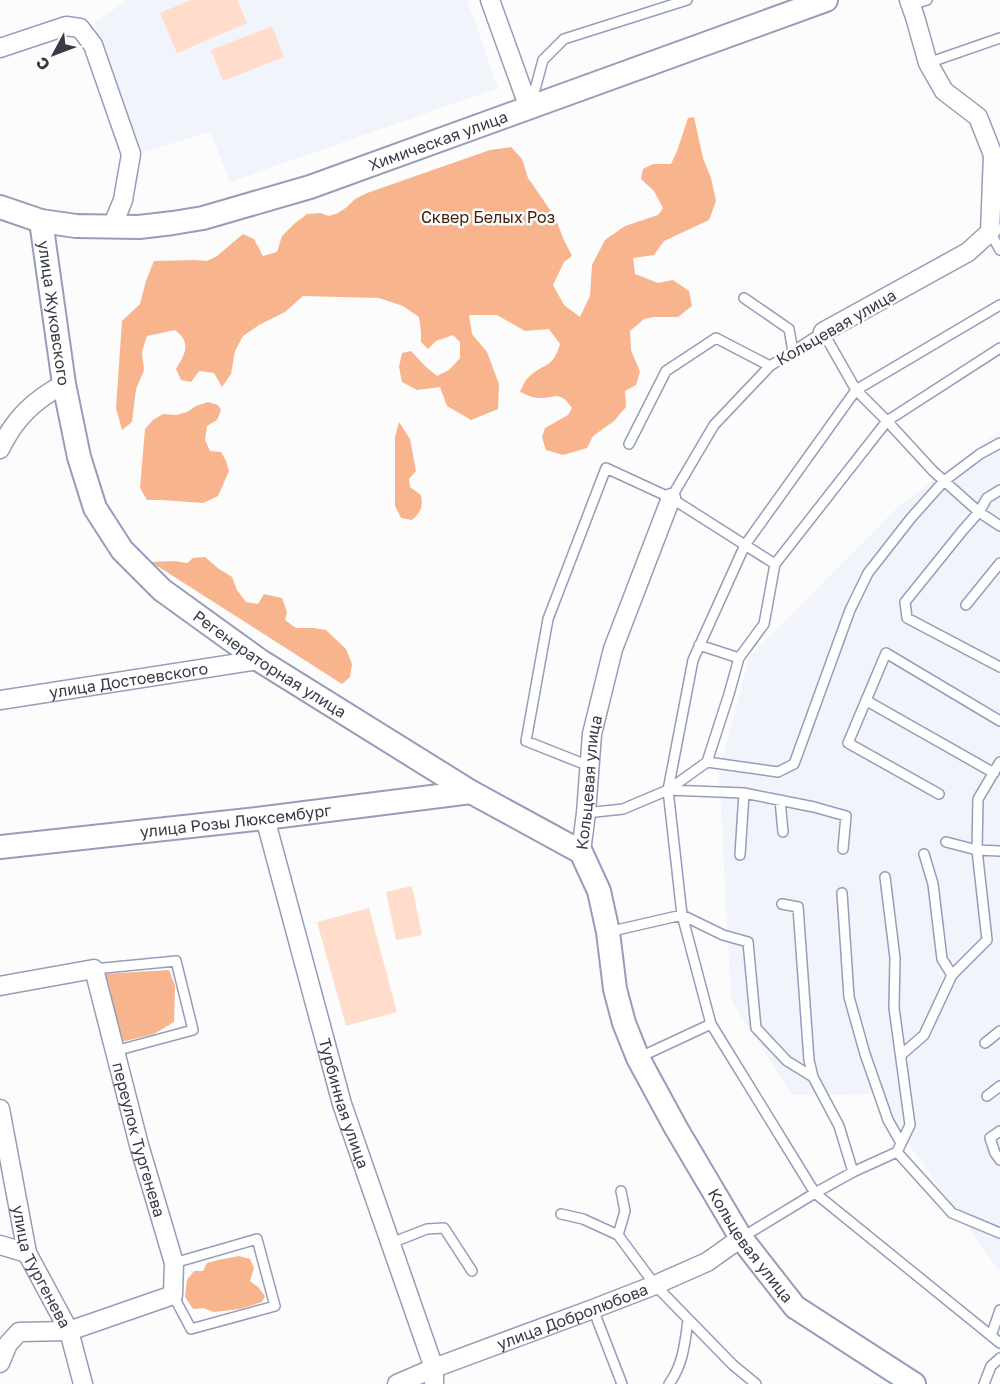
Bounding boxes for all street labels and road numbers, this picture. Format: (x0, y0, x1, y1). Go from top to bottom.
street label: Химическая улица (366, 106, 510, 175)
street label: улица Жуковского (34, 239, 74, 387)
street label: Кольцевая улица (772, 284, 900, 370)
street label: Регенераторная улица (189, 606, 350, 722)
street label: улица Достоевского (48, 658, 209, 702)
street label: Кольцевая улица (571, 713, 606, 851)
street label: улица Розы Люксембург (139, 800, 333, 842)
street label: Турбинная улица (315, 1036, 374, 1171)
street label: переулок Тургенева (108, 1060, 170, 1219)
street label: Кольцевая улица (704, 1185, 798, 1307)
street label: улица Тургенева (8, 1203, 75, 1331)
street label: улица Добролюбова (494, 1279, 651, 1354)

